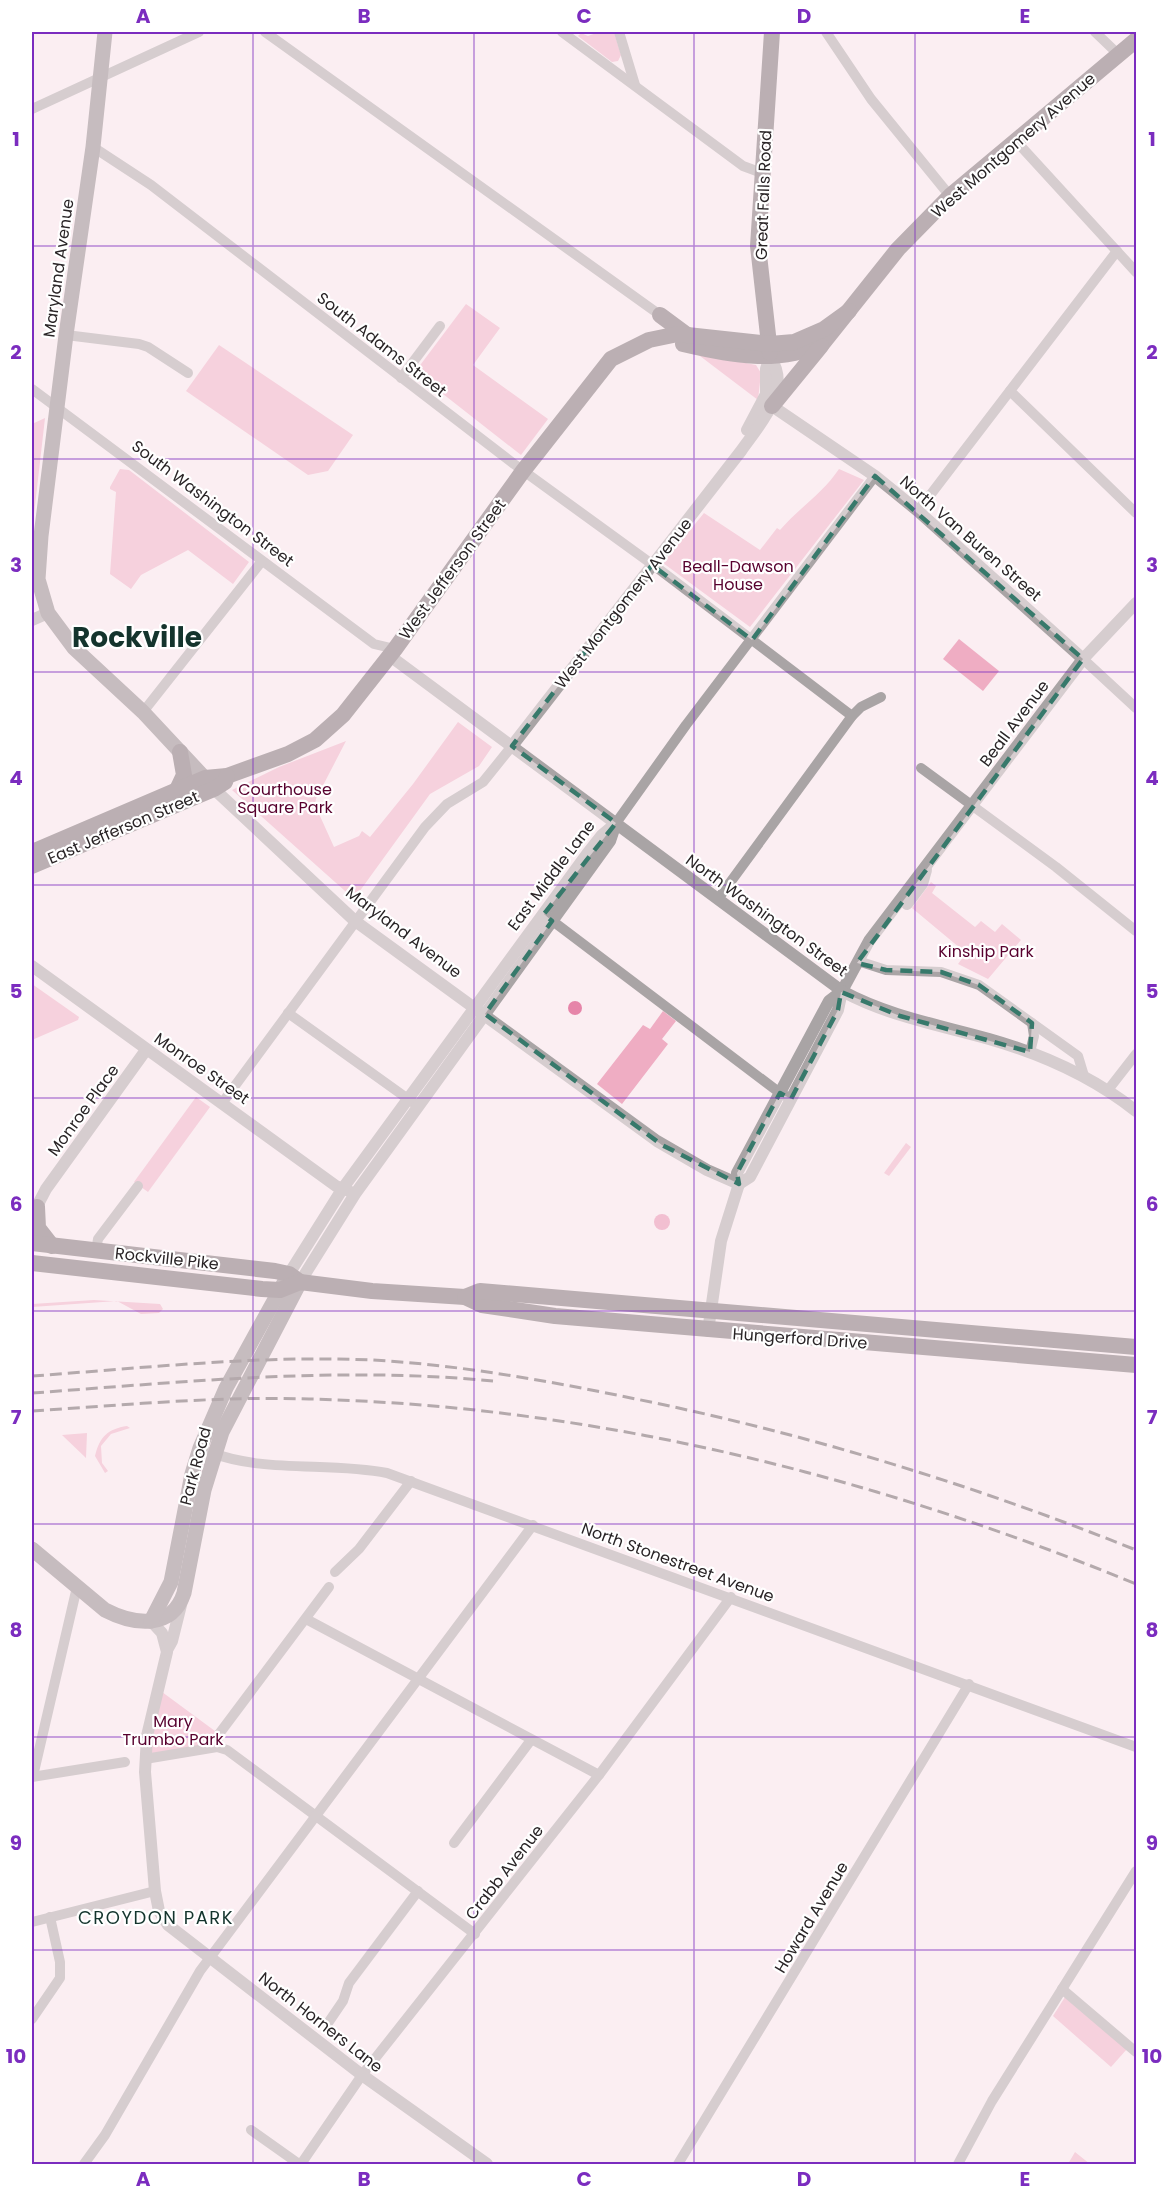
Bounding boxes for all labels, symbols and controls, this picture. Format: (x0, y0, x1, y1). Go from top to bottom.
text: A (136, 2, 151, 30)
text: B (357, 2, 371, 30)
text: C (576, 2, 592, 30)
text: D (797, 2, 811, 30)
text: E (1020, 2, 1030, 30)
street label: West Montgomery Avenue (926, 67, 1100, 223)
text: 1 (12, 125, 20, 153)
text: 1 (1148, 125, 1156, 153)
street label: Great Falls Road (750, 130, 777, 260)
street label: Maryland Avenue (37, 197, 80, 339)
street label: South Adams Street (312, 287, 451, 402)
text: 2 (10, 338, 22, 366)
text: 2 (1146, 338, 1158, 366)
street label: South Washington Street (127, 435, 299, 572)
street label: North Van Buren Street (895, 470, 1047, 607)
street label: West Jefferson Street (394, 494, 511, 644)
street label: West Montgomery Avenue (549, 513, 697, 693)
text: 3 (10, 551, 22, 579)
text: 3 (1146, 551, 1158, 579)
park label: Beall-Dawson House (682, 555, 794, 596)
district label: Rockville (72, 618, 202, 657)
street label: Beall Avenue (974, 675, 1055, 771)
text: 4 (9, 764, 23, 792)
text: 4 (1145, 764, 1159, 792)
park label: Courthouse Square Park (237, 778, 334, 819)
street label: East Jefferson Street (44, 785, 203, 870)
street label: East Middle Lane (502, 815, 601, 935)
street label: North Washington Street (681, 849, 853, 982)
street label: Maryland Avenue (341, 881, 466, 984)
park label: Kinship Park (938, 940, 1035, 963)
text: 5 (10, 977, 23, 1005)
text: 5 (1146, 977, 1159, 1005)
street label: Monroe Street (149, 1027, 254, 1110)
street label: Monroe Place (42, 1060, 125, 1161)
text: 6 (10, 1190, 22, 1218)
text: 6 (1146, 1190, 1158, 1218)
street label: Rockville Pike (114, 1242, 220, 1275)
street label: Hungerford Drive (732, 1322, 868, 1355)
text: 7 (11, 1403, 22, 1431)
text: 7 (1147, 1403, 1158, 1431)
street label: Park Road (174, 1424, 217, 1508)
street label: North Stonestreet Avenue (578, 1517, 777, 1608)
text: 8 (10, 1616, 22, 1644)
text: 8 (1146, 1616, 1158, 1644)
park label: Mary Trumbo Park (123, 1710, 224, 1751)
street label: Crabb Avenue (460, 1820, 549, 1925)
text: 9 (10, 1829, 22, 1857)
text: 9 (1146, 1829, 1158, 1857)
street label: Howard Avenue (769, 1857, 854, 1977)
district label: CROYDON PARK (78, 1905, 234, 1930)
street label: North Horners Lane (254, 1967, 388, 2078)
text: 10 (6, 2042, 26, 2070)
text: 10 (1142, 2042, 1162, 2070)
text: A (136, 2165, 151, 2193)
text: B (357, 2165, 371, 2193)
text: C (576, 2165, 592, 2193)
text: D (797, 2165, 811, 2193)
text: E (1020, 2165, 1030, 2193)

